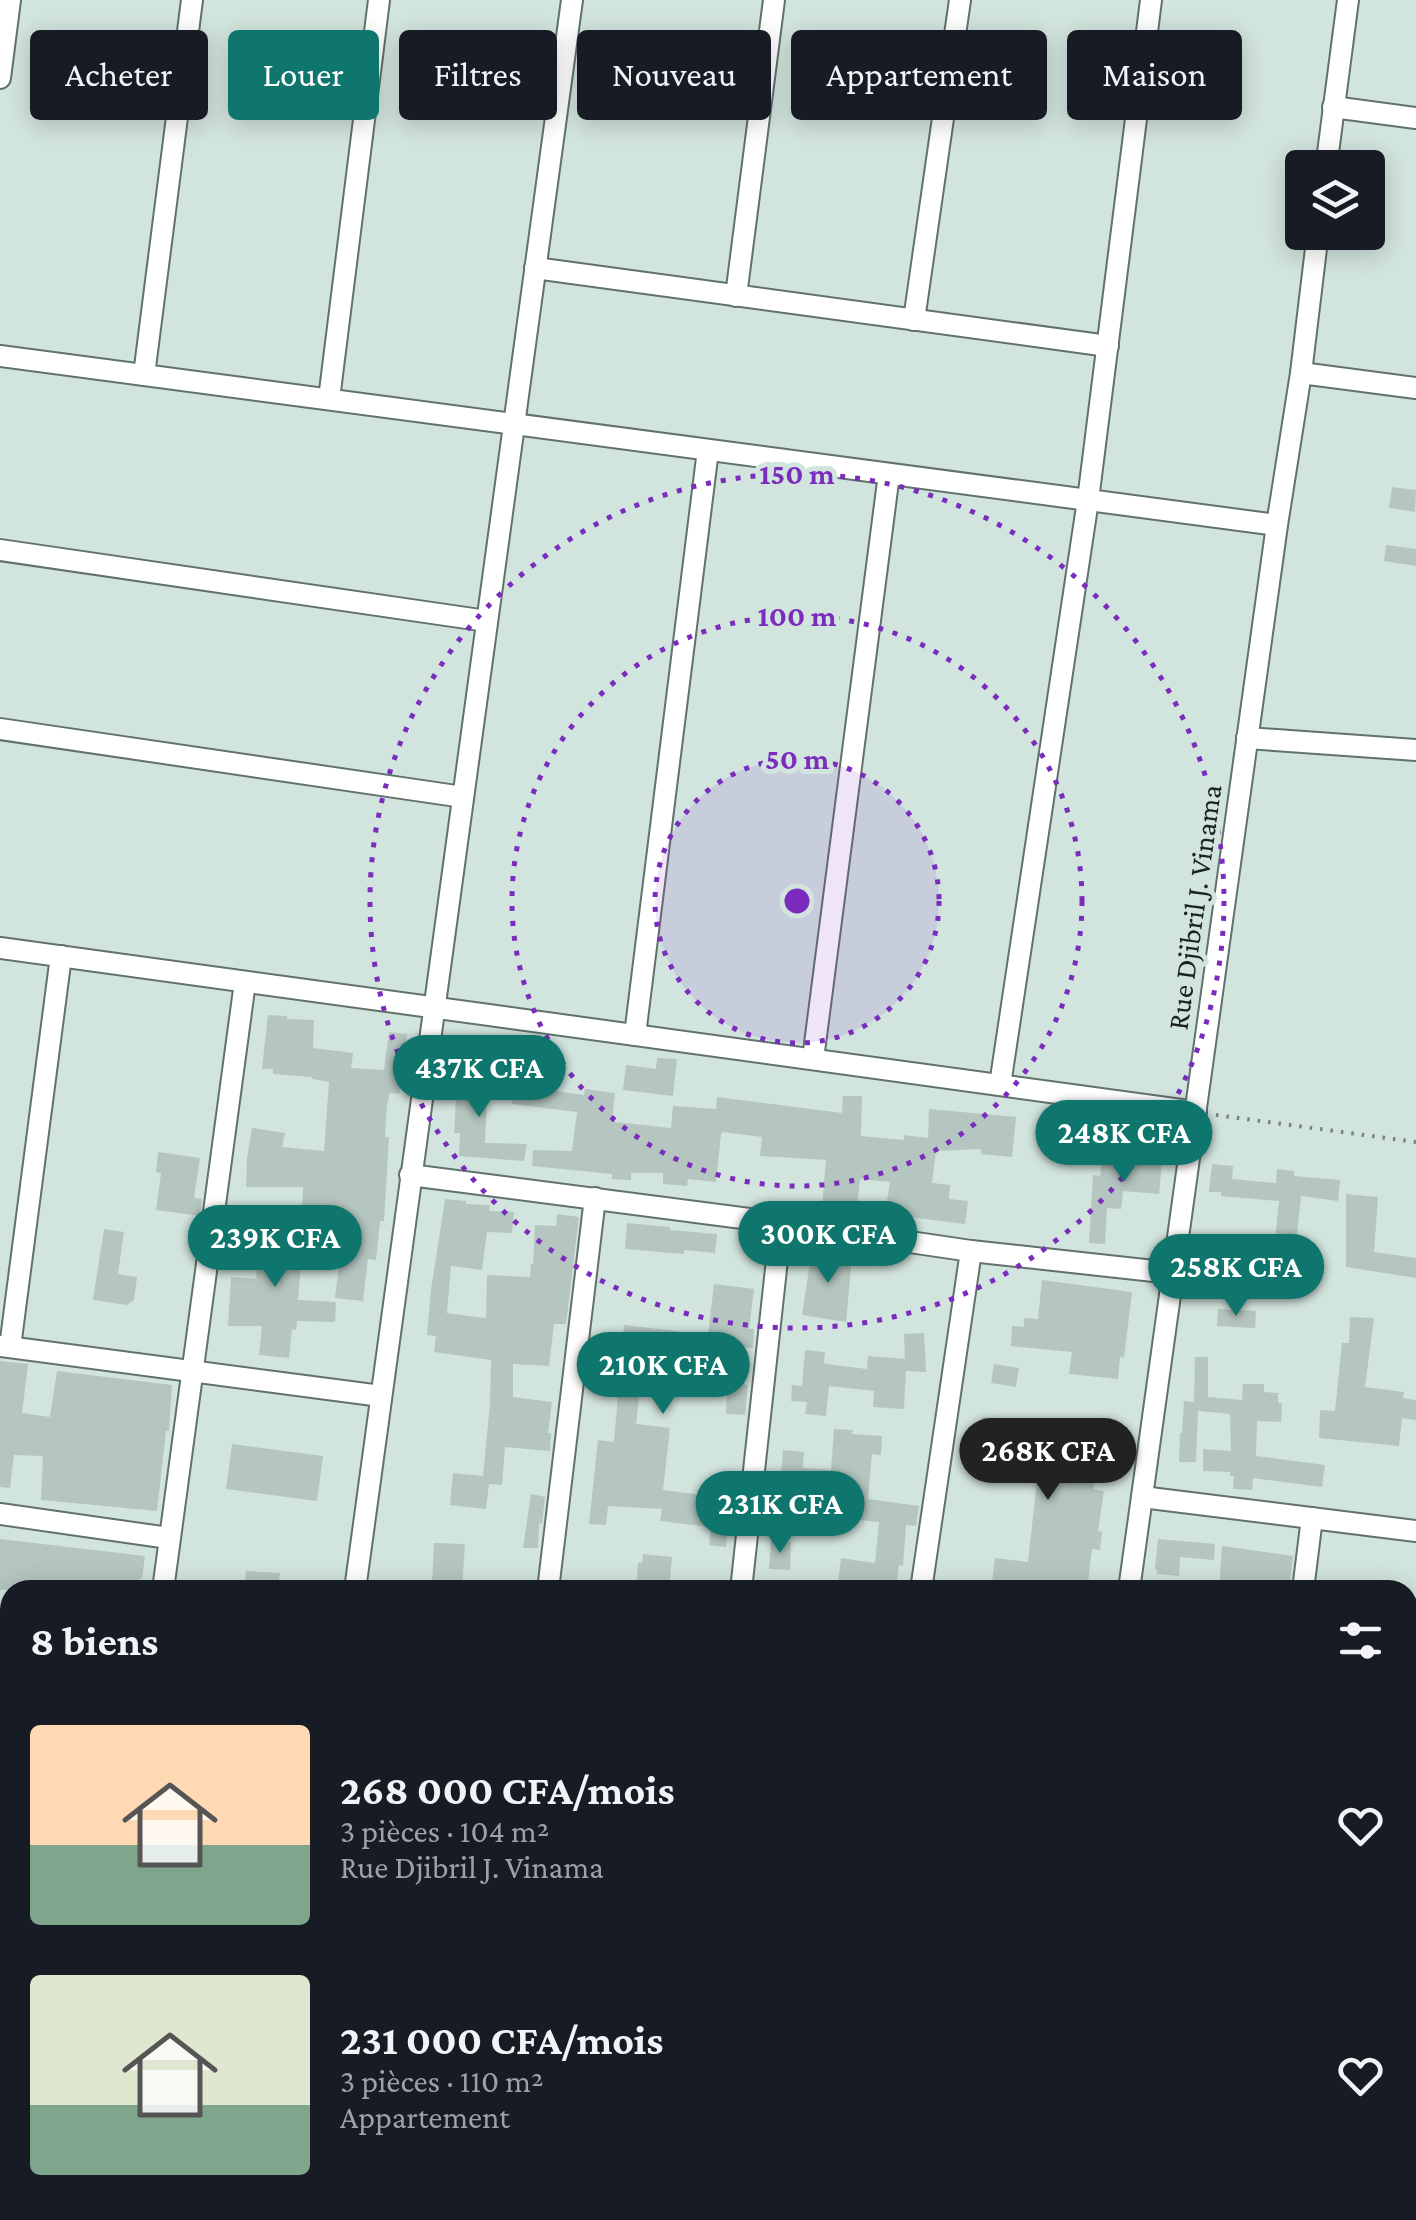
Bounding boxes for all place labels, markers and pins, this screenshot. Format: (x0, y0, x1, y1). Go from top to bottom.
centre of rings (779, 883, 815, 919)
pin: 437K CFA (376, 1035, 582, 1120)
pin: 248K CFA (1021, 1100, 1227, 1185)
pin: 300K CFA (725, 1201, 931, 1286)
pin: 239K CFA (172, 1205, 378, 1290)
pin: 258K CFA (1133, 1234, 1339, 1319)
pin: 210K CFA (560, 1332, 766, 1417)
pin: 268K CFA (945, 1418, 1151, 1503)
pin: 231K CFA (677, 1471, 883, 1556)

